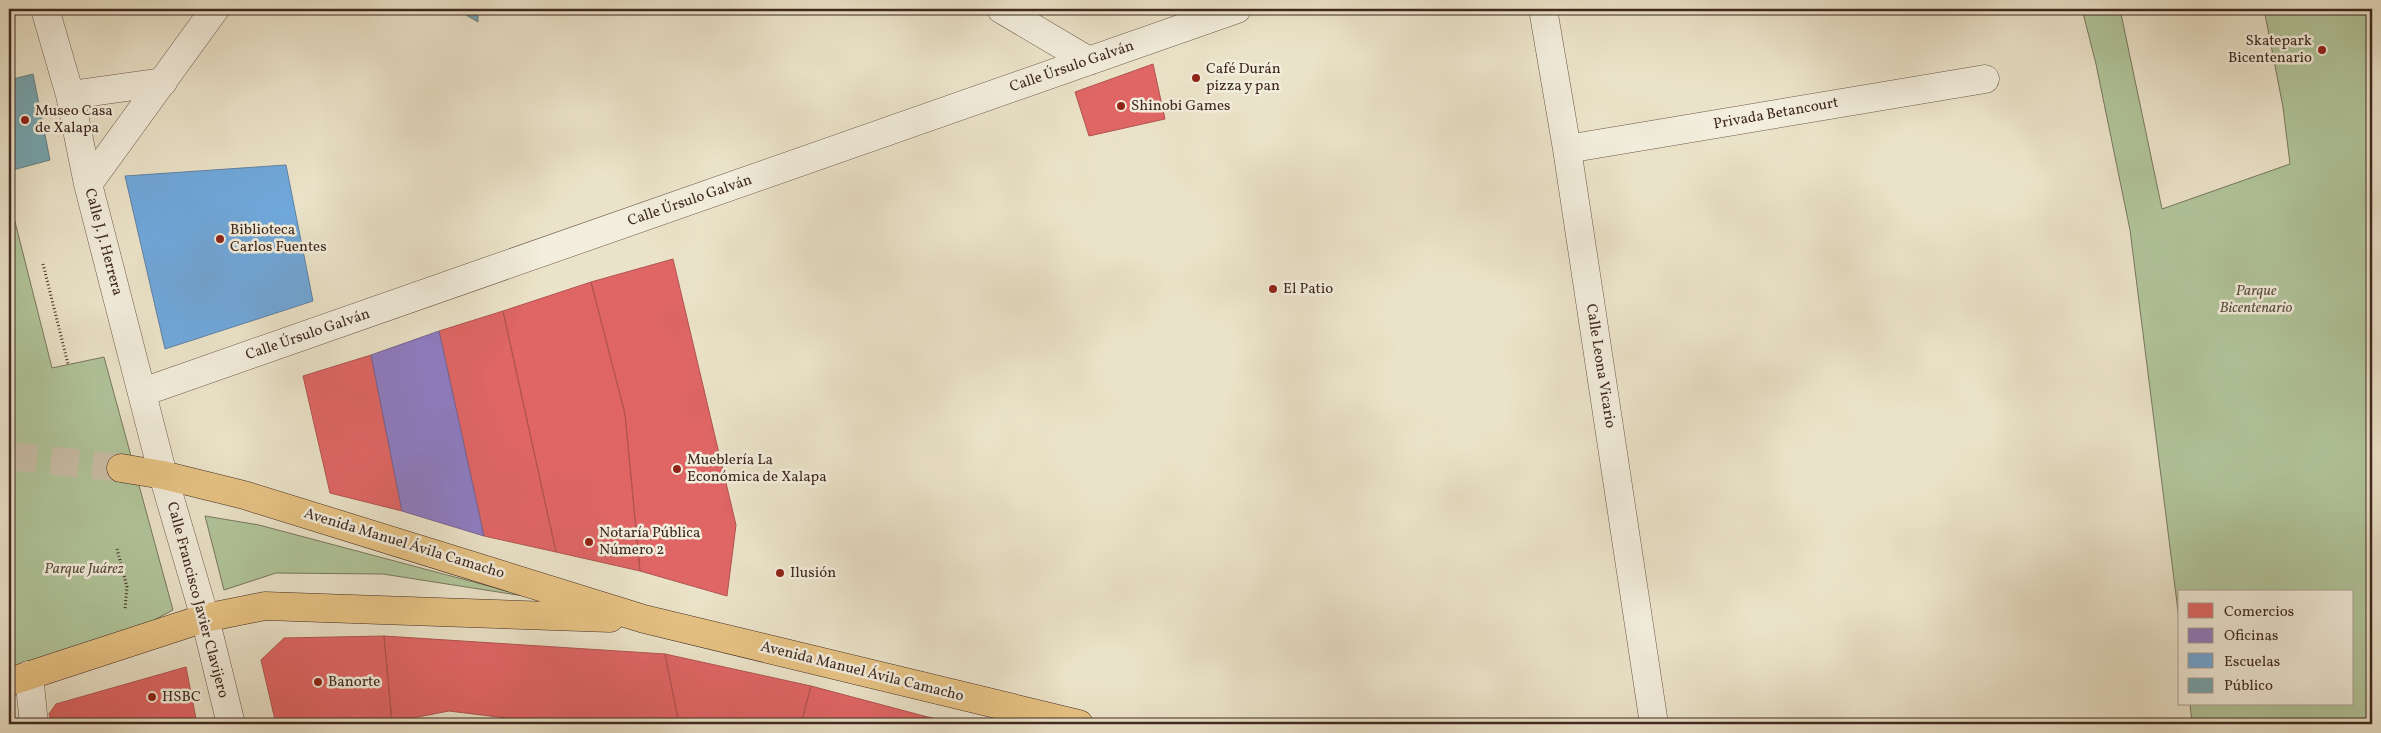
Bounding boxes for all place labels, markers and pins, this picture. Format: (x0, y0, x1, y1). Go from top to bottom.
place label: Skatepark Bicentenario (2228, 31, 2312, 69)
marker: Skatepark Bicentenario (2316, 44, 2328, 56)
place label: Café Durán pizza y pan (1206, 59, 1281, 97)
marker: Café Durán pizza y pan (1190, 72, 1202, 84)
place label: Shinobi Games (1131, 96, 1230, 117)
marker: Shinobi Games (1115, 100, 1127, 112)
place label: Museo Casa de Xalapa (35, 101, 113, 139)
marker: Museo Casa de Xalapa (19, 114, 31, 126)
place label: Biblioteca Carlos Fuentes (230, 220, 327, 258)
marker: Biblioteca Carlos Fuentes (214, 233, 226, 245)
place label: El Patio (1283, 279, 1333, 300)
marker: El Patio (1267, 283, 1279, 295)
place label: Mueblería La Económica de Xalapa (687, 450, 827, 488)
marker: Mueblería La Económica de Xalapa (671, 463, 683, 475)
place label: Notaría Pública Número 2 (599, 523, 701, 561)
marker: Notaría Pública Número 2 (583, 536, 595, 548)
place label: Ilusión (790, 563, 836, 584)
marker: Ilusión (774, 567, 786, 579)
place label: Banorte (328, 672, 380, 693)
marker: Banorte (312, 676, 324, 688)
place label: HSBC (162, 687, 201, 708)
marker: HSBC (146, 691, 158, 703)

